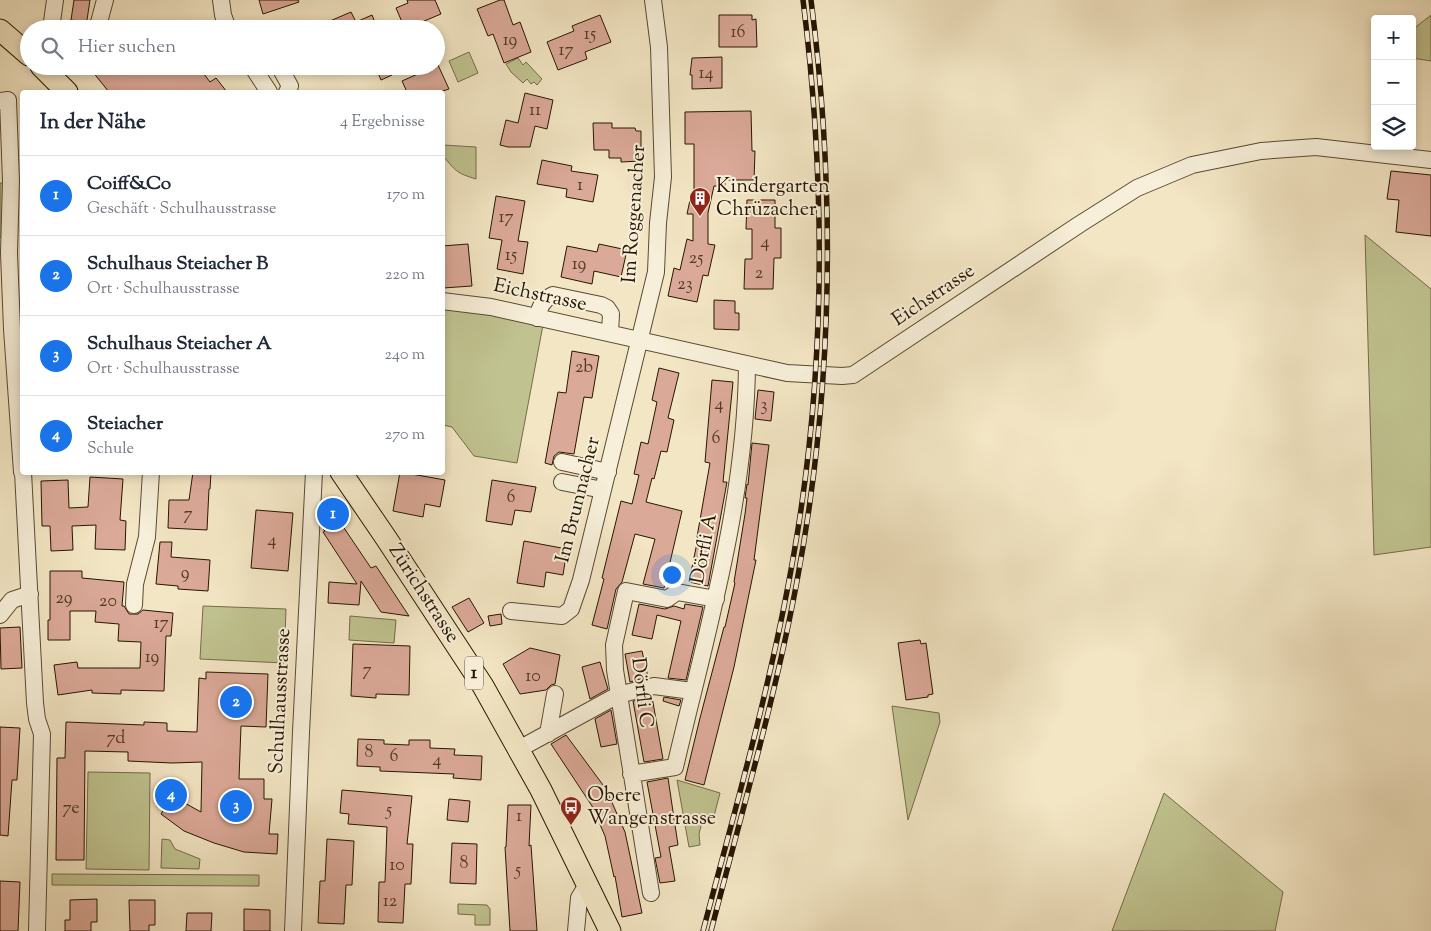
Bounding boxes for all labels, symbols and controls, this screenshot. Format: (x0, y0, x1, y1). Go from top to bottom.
map controls (1371, 15, 1416, 150)
button: + (1371, 15, 1416, 60)
search box (20, 20, 445, 75)
house number: 16 (730, 20, 746, 46)
house number: 15 (584, 22, 596, 48)
house number: 19 (503, 28, 518, 54)
icon: search (38, 34, 66, 62)
text: Hier suchen (78, 34, 176, 61)
house number: 17 (558, 38, 574, 64)
button: − (1371, 60, 1416, 105)
house number: 14 (698, 61, 714, 87)
house number: 11 (529, 98, 541, 124)
button: layers (1371, 105, 1416, 150)
text: In der Nähe (40, 108, 146, 138)
text: 4 Ergebnisse (340, 111, 425, 134)
street label: Im Roggenacher (616, 143, 654, 284)
text: Coiff&Co (87, 171, 171, 198)
house number: 1 (577, 173, 583, 199)
place label: Kindergarten Chrüzacher (716, 173, 830, 225)
text: 1 (53, 184, 59, 207)
text: 170 m (387, 184, 425, 207)
building icon: Kindergarten Chrüzacher (688, 186, 712, 217)
text: Geschäft · Schulhausstrasse (87, 198, 276, 221)
house number: 17 (498, 205, 514, 231)
house number: 4 (760, 230, 770, 256)
house number: 15 (505, 243, 517, 269)
house number: 25 (689, 246, 703, 272)
text: Schulhaus Steiacher B (87, 251, 268, 278)
house number: 19 (572, 252, 587, 278)
street label: Eichstrasse (887, 257, 981, 335)
house number: 2 (755, 261, 764, 287)
text: 2 (52, 264, 60, 287)
text: 220 m (385, 264, 425, 287)
street label: Eichstrasse (491, 272, 589, 320)
house number: 23 (677, 272, 693, 298)
text: Ort · Schulhausstrasse (87, 278, 240, 301)
text: Schulhaus Steiacher A (87, 331, 272, 358)
text: 3 (53, 344, 59, 367)
text: 240 m (384, 344, 425, 367)
house number: 2b (575, 355, 593, 381)
text: Ort · Schulhausstrasse (87, 358, 240, 381)
house number: 4 (714, 392, 724, 418)
house number: 3 (760, 393, 768, 419)
text: Steiacher (87, 411, 163, 438)
text: 4 (52, 424, 60, 447)
text: 270 m (385, 424, 425, 447)
house number: 6 (712, 426, 721, 452)
street label: Im Brunnacher (549, 433, 609, 566)
text: Schule (87, 438, 134, 461)
house number: 6 (507, 485, 516, 511)
pin: 1 (317, 495, 349, 533)
house number: 7 (183, 502, 193, 528)
street label: Dörfli A (684, 511, 726, 587)
house number: 4 (267, 528, 277, 554)
street label: Zürichstrasse (380, 539, 466, 649)
house number: 9 (181, 561, 190, 587)
your location (659, 562, 685, 588)
house number: 29 (55, 586, 73, 612)
house number: 20 (99, 589, 117, 615)
house number: 17 (153, 611, 169, 637)
street label: Schulhausstrasse (263, 627, 299, 775)
house number: 19 (145, 645, 160, 671)
road number: 1 (465, 656, 483, 690)
street label: Dörfli C (622, 656, 660, 730)
house number: 7 (362, 658, 372, 684)
house number: 10 (525, 664, 541, 690)
pin: 2 (220, 683, 252, 721)
house number: 7d (107, 726, 125, 752)
house number: 8 (365, 740, 374, 766)
house number: 6 (390, 744, 399, 770)
house number: 4 (432, 748, 442, 774)
pin: 4 (155, 776, 187, 814)
place label: Obere Wangenstrasse (587, 782, 716, 834)
pin: 3 (220, 787, 252, 825)
bus stop icon: Obere Wangenstrasse (559, 795, 583, 826)
house number: 7e (62, 796, 80, 822)
house number: 5 (385, 798, 392, 824)
house number: 1 (516, 804, 522, 830)
house number: 8 (460, 851, 469, 877)
house number: 10 (389, 853, 405, 879)
house number: 5 (514, 858, 521, 884)
house number: 12 (383, 889, 398, 915)

